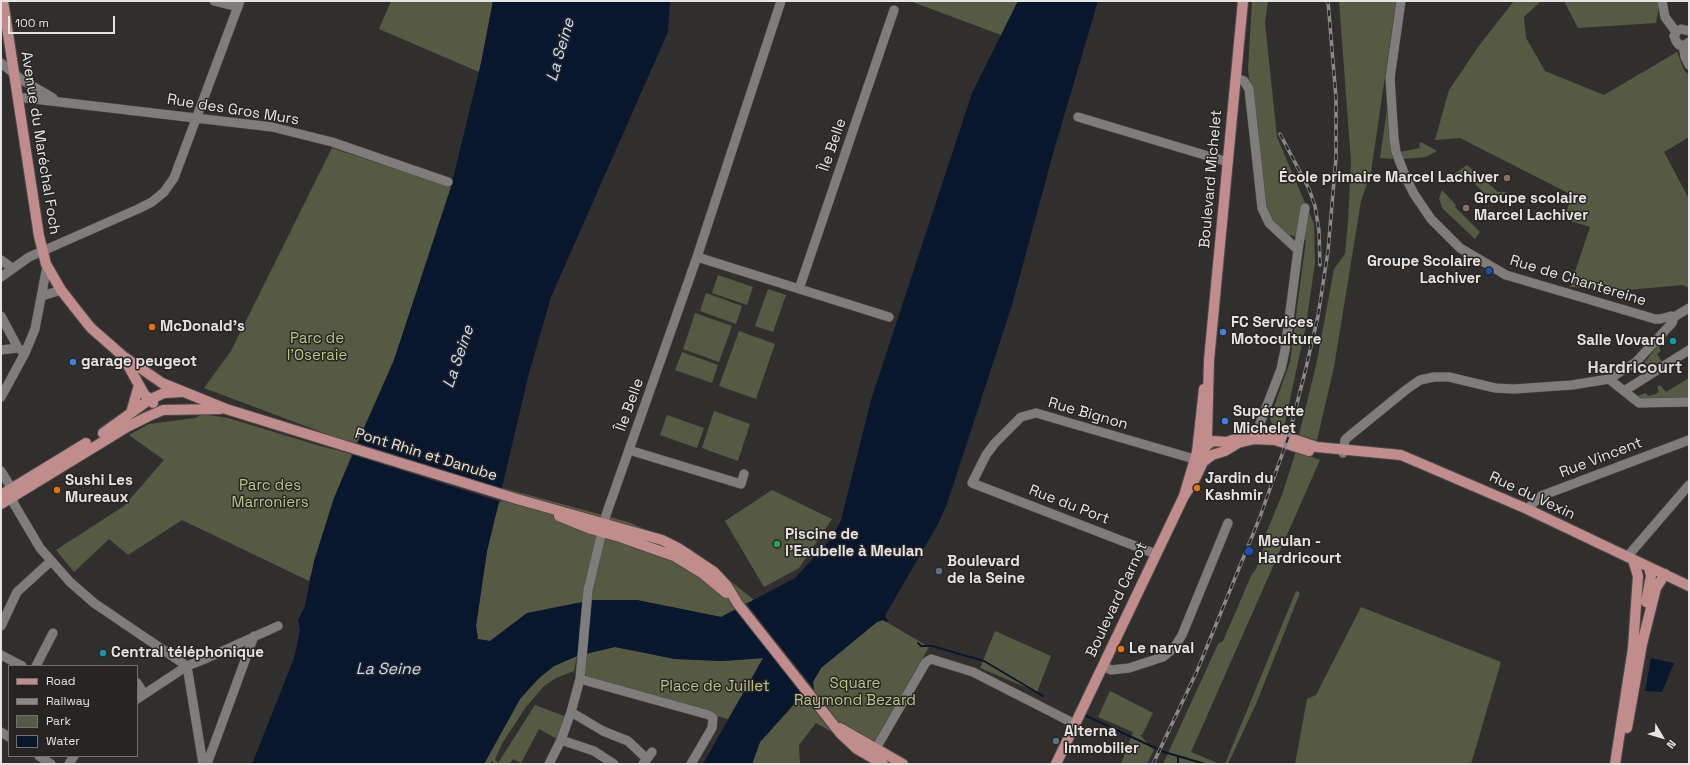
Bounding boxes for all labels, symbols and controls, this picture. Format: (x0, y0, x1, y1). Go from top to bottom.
scale bar (10, 8, 117, 34)
text: 100 m (15, 15, 49, 31)
water label: La Seine (543, 16, 579, 84)
street label: Avenue du Maréchal Foch (17, 50, 63, 236)
street label: Rue des Gros Murs (166, 91, 300, 129)
street label: Boulevard Michelet (1196, 109, 1226, 249)
street label: Île Belle (816, 116, 850, 174)
place label: École primaire Marcel Lachiver (1279, 169, 1499, 187)
marker: École primaire Marcel Lachiver (1502, 173, 1512, 183)
place label: Groupe scolaire Marcel Lachiver (1474, 190, 1588, 225)
marker: Groupe scolaire Marcel Lachiver (1461, 203, 1471, 213)
street label: Rue de Chantereine (1508, 252, 1648, 310)
place label: Groupe Scolaire Lachiver (1367, 253, 1481, 288)
marker: Groupe Scolaire Lachiver (1484, 266, 1494, 276)
place label: FC Services Motoculture (1231, 314, 1321, 349)
place label: McDonald's (160, 318, 245, 336)
marker: McDonald's (147, 322, 157, 332)
water label: La Seine (439, 323, 479, 391)
marker: FC Services Motoculture (1218, 327, 1228, 337)
park label: Parc de l'Oseraie (287, 330, 347, 365)
place label: Salle Vovard (1577, 332, 1665, 350)
marker: Salle Vovard (1668, 336, 1678, 346)
place label: garage peugeot (81, 353, 197, 371)
marker: garage peugeot (68, 357, 78, 367)
district label: Hardricourt (1588, 358, 1682, 378)
street label: Île Belle (612, 376, 648, 434)
street label: Rue Bignon (1046, 394, 1130, 434)
place label: Supérette Michelet (1233, 403, 1304, 438)
marker: Supérette Michelet (1220, 416, 1230, 426)
street label: Pont Rhin et Danube (353, 425, 499, 485)
street label: Rue Vincent (1557, 434, 1645, 482)
street label: Rue du Vexin (1486, 468, 1578, 524)
place label: Jardin du Kashmir (1205, 470, 1273, 505)
place label: Sushi Les Mureaux (65, 472, 133, 507)
park label: Parc des Marroniers (231, 477, 309, 512)
street label: Rue du Port (1026, 481, 1112, 529)
marker: Jardin du Kashmir (1192, 483, 1202, 493)
marker: Sushi Les Mureaux (52, 485, 62, 495)
place label: Piscine de l'Eaubelle à Meulan (785, 526, 924, 561)
place label: Meulan - Hardricourt (1258, 533, 1342, 568)
marker: Piscine de l'Eaubelle à Meulan (772, 539, 782, 549)
street label: Boulevard Carnot (1082, 540, 1152, 660)
marker: Meulan - Hardricourt (1243, 545, 1255, 557)
place label: Boulevard de la Seine (947, 553, 1025, 588)
marker: Boulevard de la Seine (934, 566, 944, 576)
place label: Le narval (1129, 640, 1194, 658)
place label: Central téléphonique (111, 644, 264, 662)
marker: Le narval (1116, 644, 1126, 654)
marker: Central téléphonique (98, 648, 108, 658)
water label: La Seine (356, 660, 420, 680)
legend (8, 665, 138, 757)
text: Road (46, 673, 75, 689)
park label: Square Raymond Bezard (794, 675, 916, 710)
park label: Place de Juillet (660, 678, 770, 696)
text: Railway (46, 693, 90, 709)
text: Park (46, 713, 71, 729)
north arrow (1642, 717, 1682, 757)
place label: Alterna Immobilier (1064, 723, 1139, 758)
text: Water (46, 733, 80, 749)
marker: Alterna Immobilier (1051, 736, 1061, 746)
text: N (1664, 737, 1679, 752)

